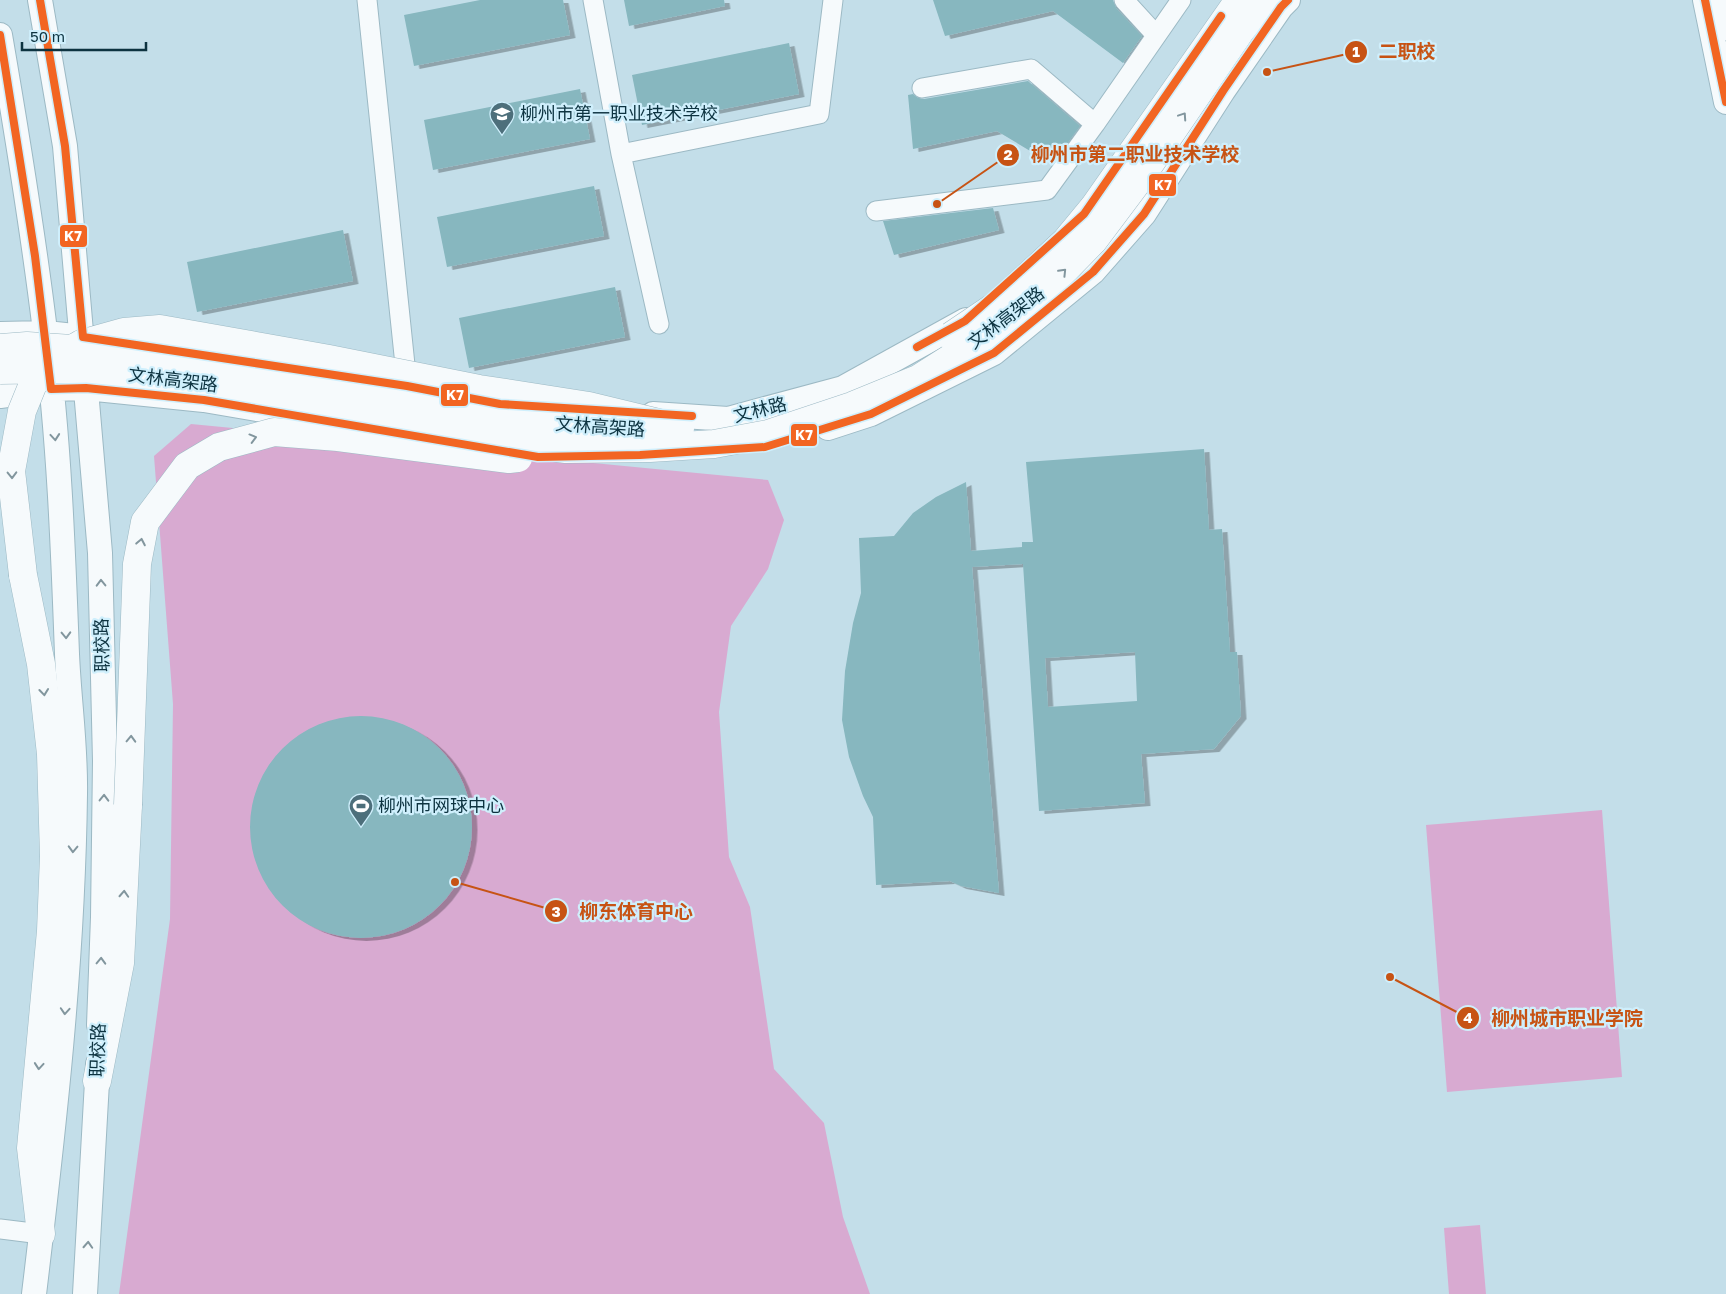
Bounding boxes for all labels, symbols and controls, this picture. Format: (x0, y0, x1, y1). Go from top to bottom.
scale bar (22, 20, 146, 52)
text: 50 m (30, 27, 65, 45)
callout: 二职校 (1343, 35, 1445, 69)
text: 二职校 (1378, 39, 1436, 62)
text: 1 (1352, 42, 1360, 60)
school or university icon: 柳州市第一职业技术学校 (489, 101, 515, 135)
place label: 柳州市第一职业技术学校 (520, 102, 718, 124)
one-way arrow (1177, 112, 1186, 121)
callout: 柳州市第二职业技术学校 (995, 138, 1249, 172)
text: 柳州市第二职业技术学校 (1030, 142, 1240, 165)
text: 2 (1003, 145, 1013, 163)
line badge: K7 (1148, 173, 1177, 197)
text: K7 (1154, 176, 1172, 193)
line badge: K7 (59, 224, 88, 248)
text: K7 (64, 227, 82, 244)
one-way arrow (1057, 269, 1066, 278)
street label: 文林高架路 (963, 281, 1048, 353)
street label: 文林高架路 (127, 363, 219, 395)
line badge: K7 (440, 383, 469, 407)
text: K7 (446, 386, 464, 403)
street label: 文林路 (731, 392, 789, 426)
street label: 文林高架路 (554, 412, 646, 440)
line badge: K7 (790, 423, 818, 447)
text: K7 (795, 426, 813, 443)
one-way arrow (249, 433, 257, 443)
one-way arrow (49, 434, 60, 442)
one-way arrow (7, 471, 18, 479)
one-way arrow (136, 537, 146, 546)
one-way arrow (96, 579, 106, 587)
street label: 职校路 (90, 618, 112, 672)
one-way arrow (61, 631, 72, 639)
one-way arrow (38, 688, 49, 696)
one-way arrow (125, 735, 136, 743)
sports icon: 柳州市网球中心 (348, 793, 374, 827)
one-way arrow (99, 794, 109, 802)
place label: 柳州市网球中心 (378, 794, 504, 816)
one-way arrow (68, 846, 79, 854)
one-way arrow (118, 890, 129, 898)
callout: 柳东体育中心 (544, 894, 703, 928)
text: 柳东体育中心 (579, 899, 693, 922)
text: 3 (551, 902, 561, 920)
one-way arrow (96, 956, 107, 964)
callout: 柳州城市职业学院 (1456, 1001, 1653, 1035)
text: 柳州城市职业学院 (1491, 1006, 1643, 1029)
one-way arrow (59, 1008, 70, 1016)
text: 4 (1463, 1008, 1473, 1026)
street label: 职校路 (85, 1023, 109, 1077)
one-way arrow (34, 1063, 45, 1071)
one-way arrow (82, 1241, 93, 1249)

